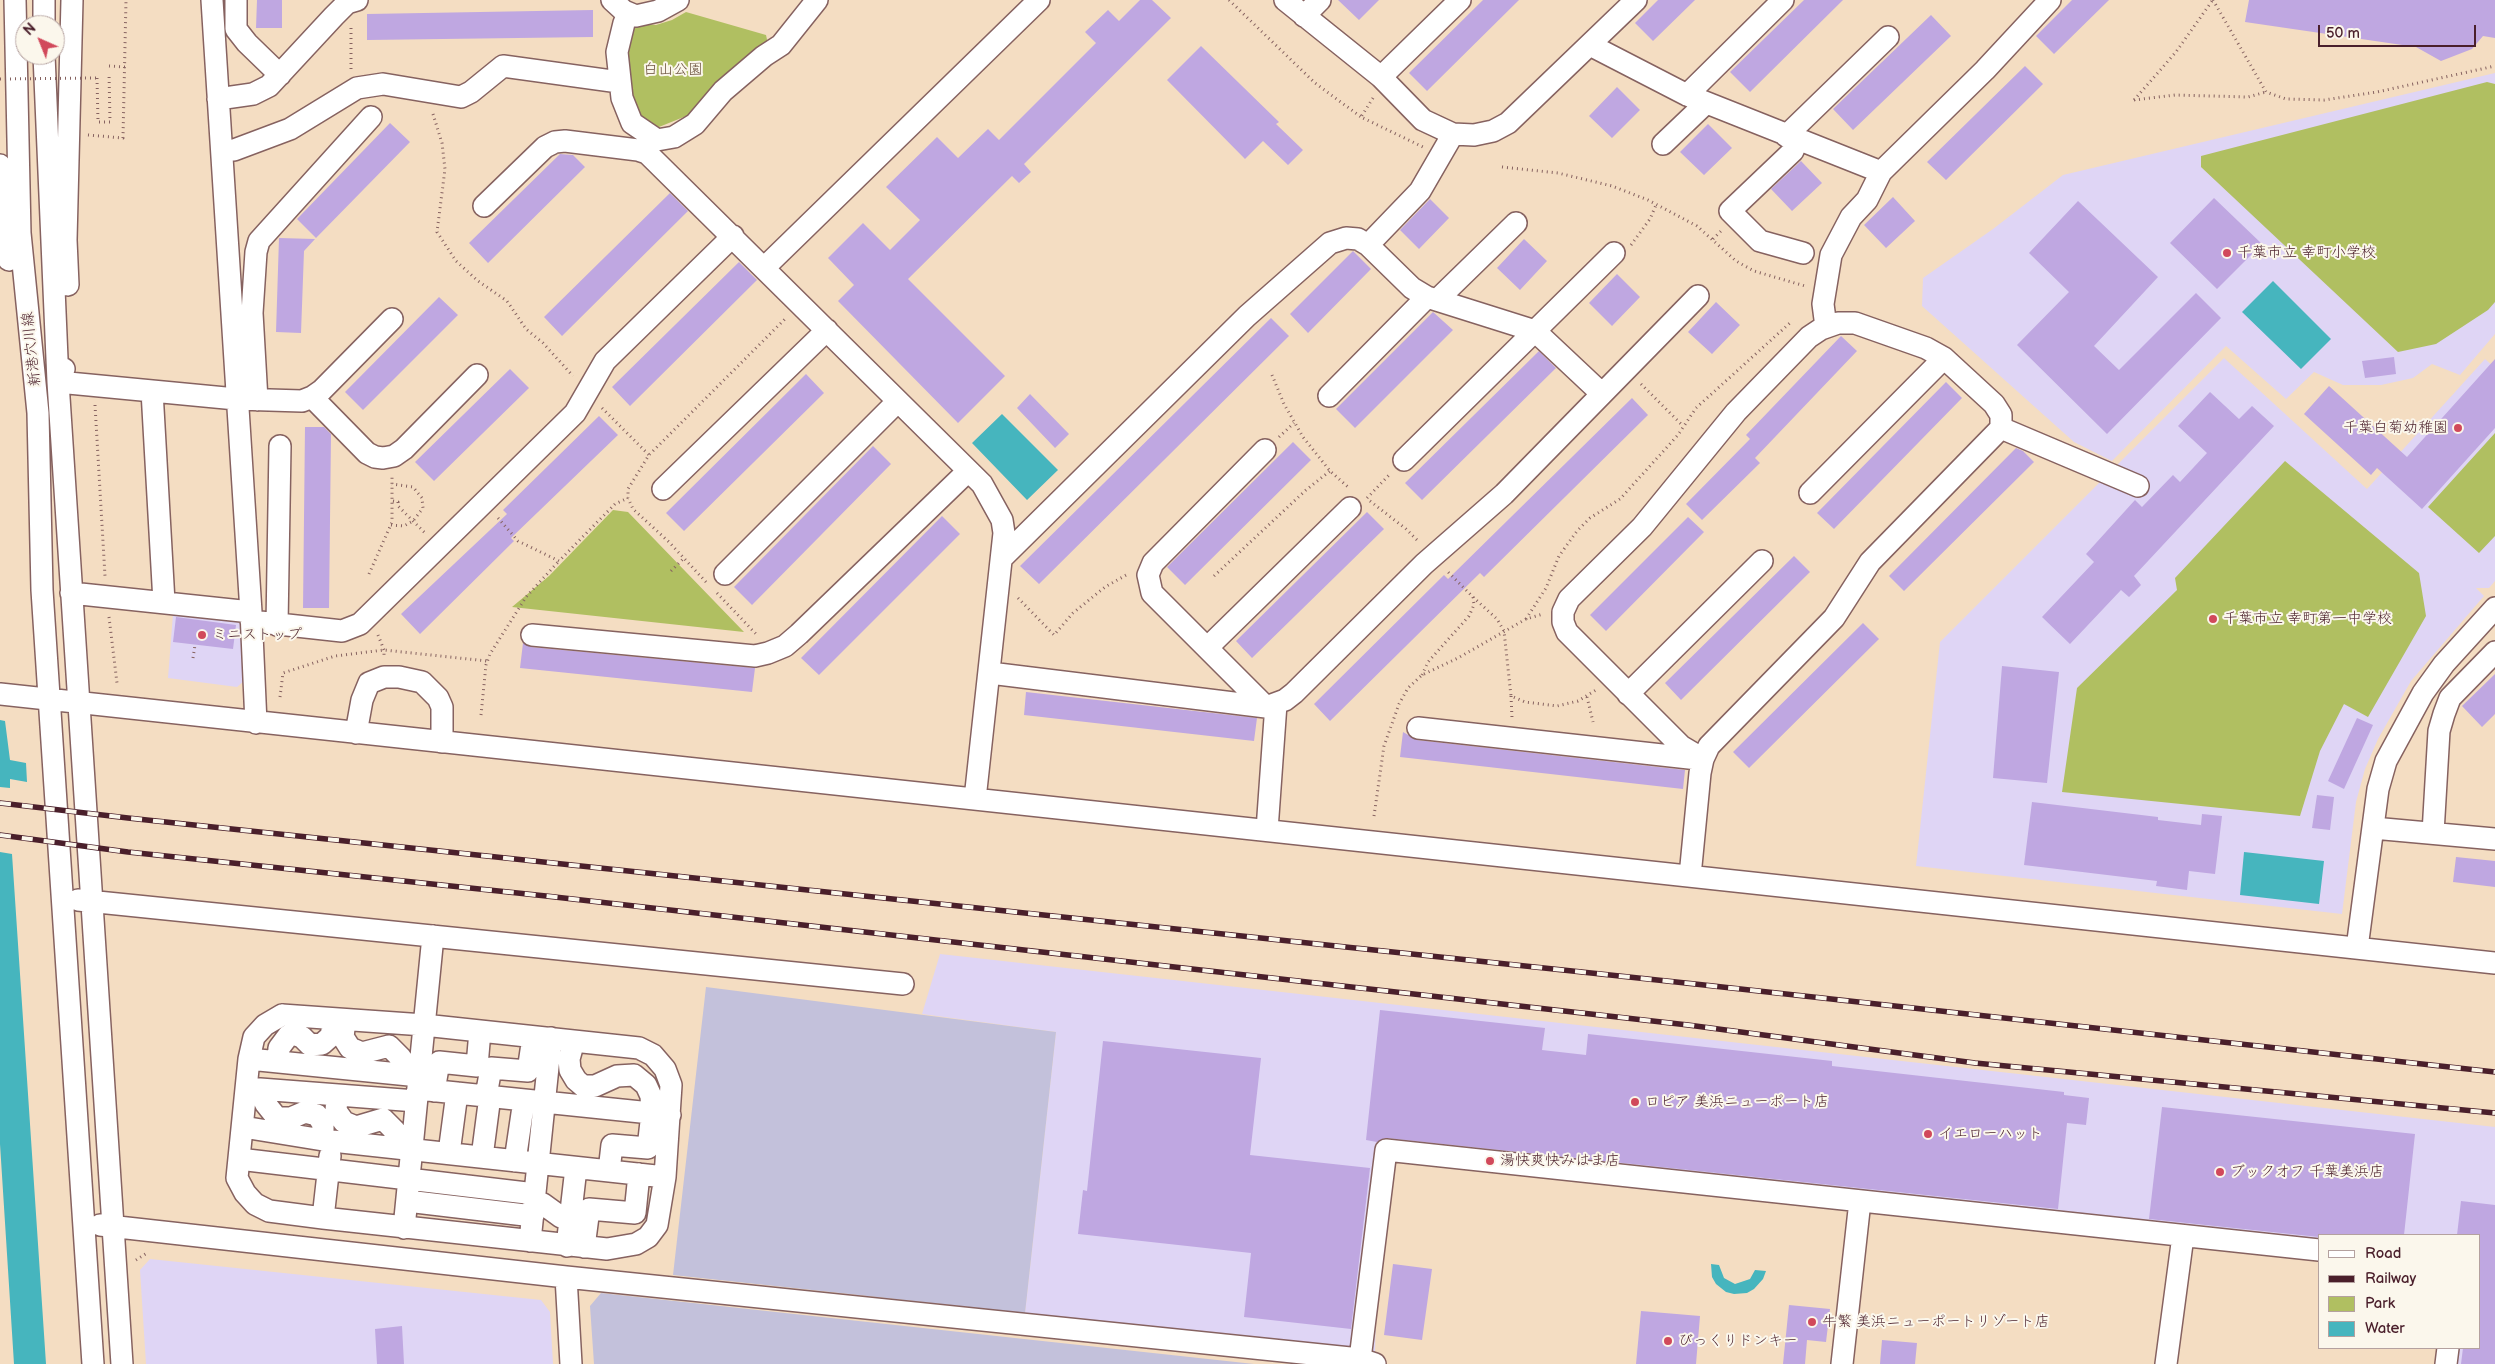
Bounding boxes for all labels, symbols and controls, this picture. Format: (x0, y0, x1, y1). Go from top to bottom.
north arrow (15, 15, 65, 65)
scale bar (2320, 15, 2478, 47)
text: N (20, 20, 40, 39)
text: 50 m (2326, 24, 2360, 43)
park label: 白山公園 (643, 61, 703, 79)
place label: 千葉市立 幸町小学校 (2237, 244, 2376, 262)
marker: 千葉市立 幸町小学校 (2221, 247, 2233, 259)
street label: 新港穴川線 (19, 311, 45, 387)
place label: 千葉白菊幼稚園 (2343, 419, 2448, 437)
marker: 千葉白菊幼稚園 (2452, 422, 2464, 434)
place label: 千葉市立 幸町第一中学校 (2223, 610, 2392, 628)
marker: 千葉市立 幸町第一中学校 (2207, 613, 2219, 625)
place label: ミニストップ (212, 626, 302, 644)
marker: ミニストップ (196, 629, 208, 641)
place label: ロピア 美浜ニューポート店 (1645, 1093, 1829, 1111)
marker: ロピア 美浜ニューポート店 (1629, 1096, 1641, 1108)
place label: イエローハット (1938, 1125, 2043, 1143)
marker: イエローハット (1922, 1128, 1934, 1140)
place label: 湯快爽快みはま店 (1500, 1152, 1620, 1170)
marker: 湯快爽快みはま店 (1484, 1155, 1496, 1167)
place label: ブックオフ 千葉美浜店 (2230, 1163, 2384, 1181)
marker: ブックオフ 千葉美浜店 (2214, 1166, 2226, 1178)
legend (2318, 1234, 2480, 1349)
text: Road (2365, 1244, 2401, 1263)
text: Railway (2365, 1269, 2416, 1288)
text: Park (2365, 1294, 2395, 1313)
place label: 牛繁 美浜ニューポートリゾート店 (1822, 1313, 2050, 1331)
marker: 牛繁 美浜ニューポートリゾート店 (1806, 1316, 1818, 1328)
text: Water (2365, 1319, 2405, 1338)
place label: びっくりドンキー (1678, 1332, 1798, 1350)
marker: びっくりドンキー (1662, 1335, 1674, 1347)

